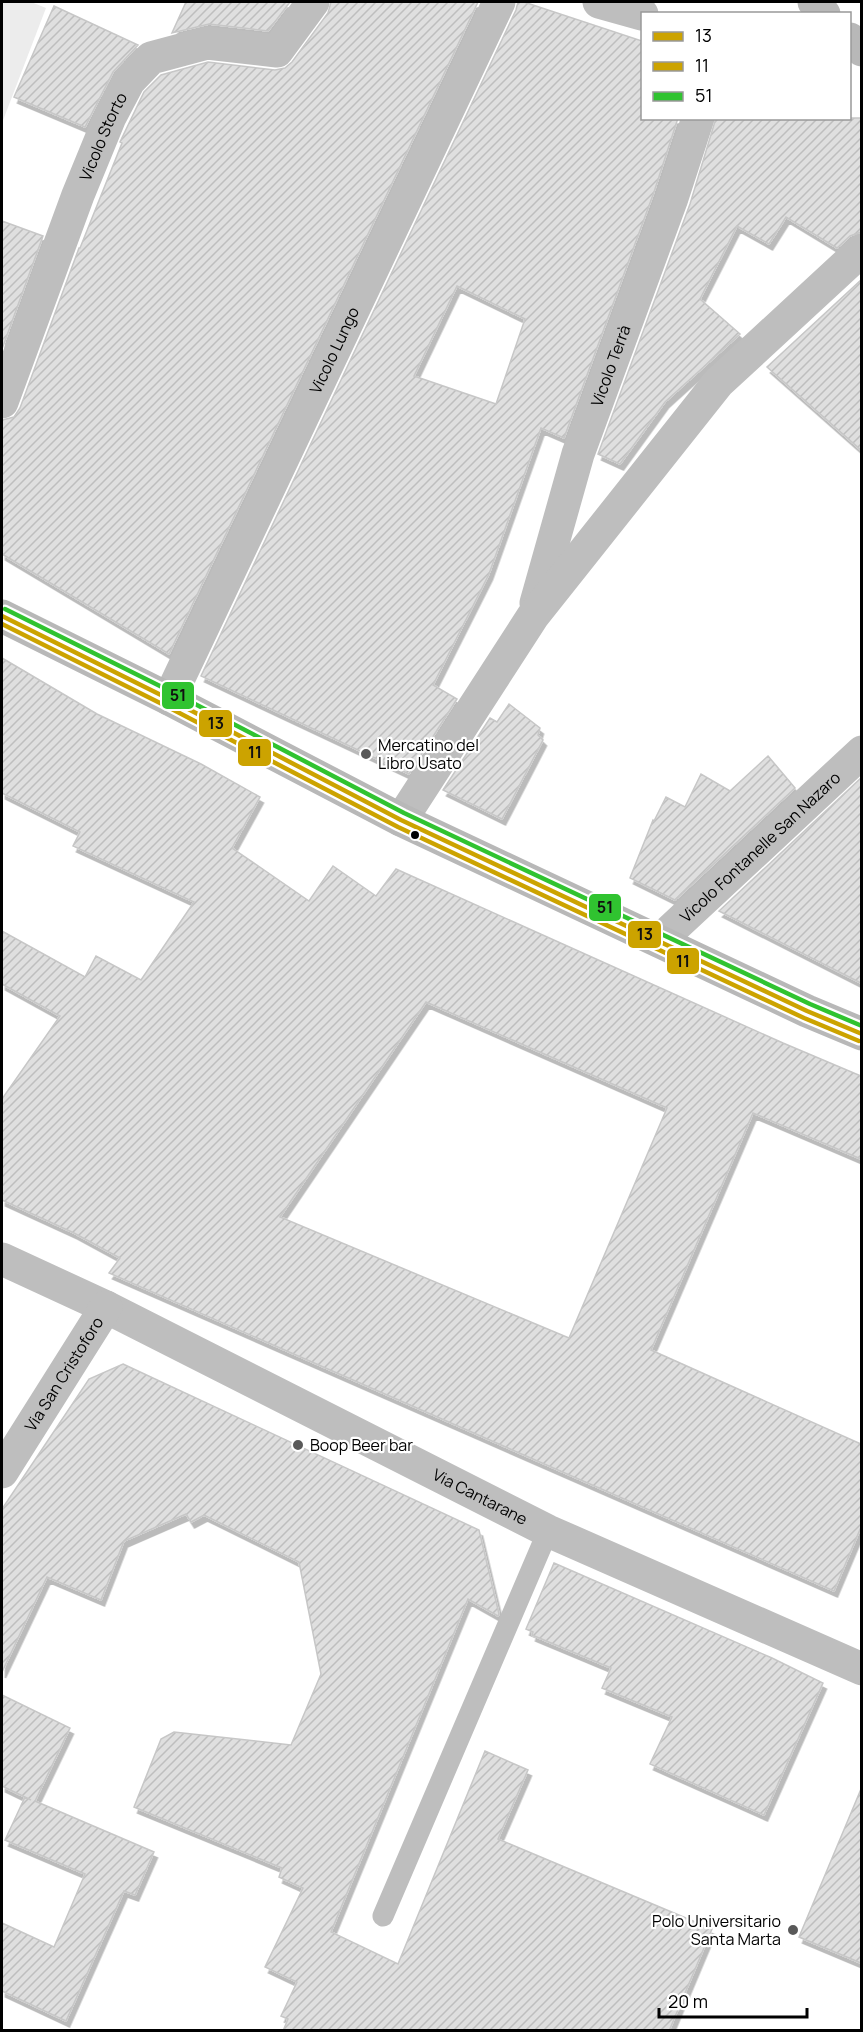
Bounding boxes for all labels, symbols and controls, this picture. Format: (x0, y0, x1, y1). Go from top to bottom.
legend (641, 12, 851, 120)
text: 13 (695, 23, 712, 47)
text: 11 (695, 53, 709, 77)
text: 51 (695, 83, 712, 107)
street label: Vicolo Storto (74, 89, 132, 184)
street label: Vicolo Lungo (304, 303, 364, 397)
street label: Vicolo Terrà (585, 322, 636, 409)
line badge: 51 (161, 681, 195, 710)
text: 51 (170, 684, 186, 706)
line badge: 13 (198, 709, 233, 738)
text: 13 (208, 712, 224, 734)
place label: Mercatino del Libro Usato (378, 734, 479, 774)
line badge: 11 (237, 738, 272, 767)
text: 11 (248, 741, 262, 763)
marker: Mercatino del Libro Usato (359, 747, 373, 761)
street label: Vicolo Fontanelle San Nazaro (675, 767, 845, 927)
unlabelled marker (409, 829, 421, 841)
line badge: 51 (588, 893, 622, 922)
text: 51 (597, 896, 613, 918)
line badge: 13 (627, 920, 662, 949)
text: 13 (637, 923, 653, 945)
line badge: 11 (666, 947, 700, 975)
text: 11 (676, 950, 690, 972)
street label: Via San Cristoforo (19, 1312, 108, 1435)
place label: Boop Beer bar (310, 1434, 413, 1456)
marker: Boop Beer bar (291, 1438, 305, 1452)
street label: Via Cantarane (429, 1463, 531, 1530)
place label: Polo Universitario Santa Marta (652, 1910, 781, 1950)
marker: Polo Universitario Santa Marta (786, 1923, 800, 1937)
scale bar (659, 1981, 808, 2019)
text: 20 m (668, 1989, 708, 2013)

